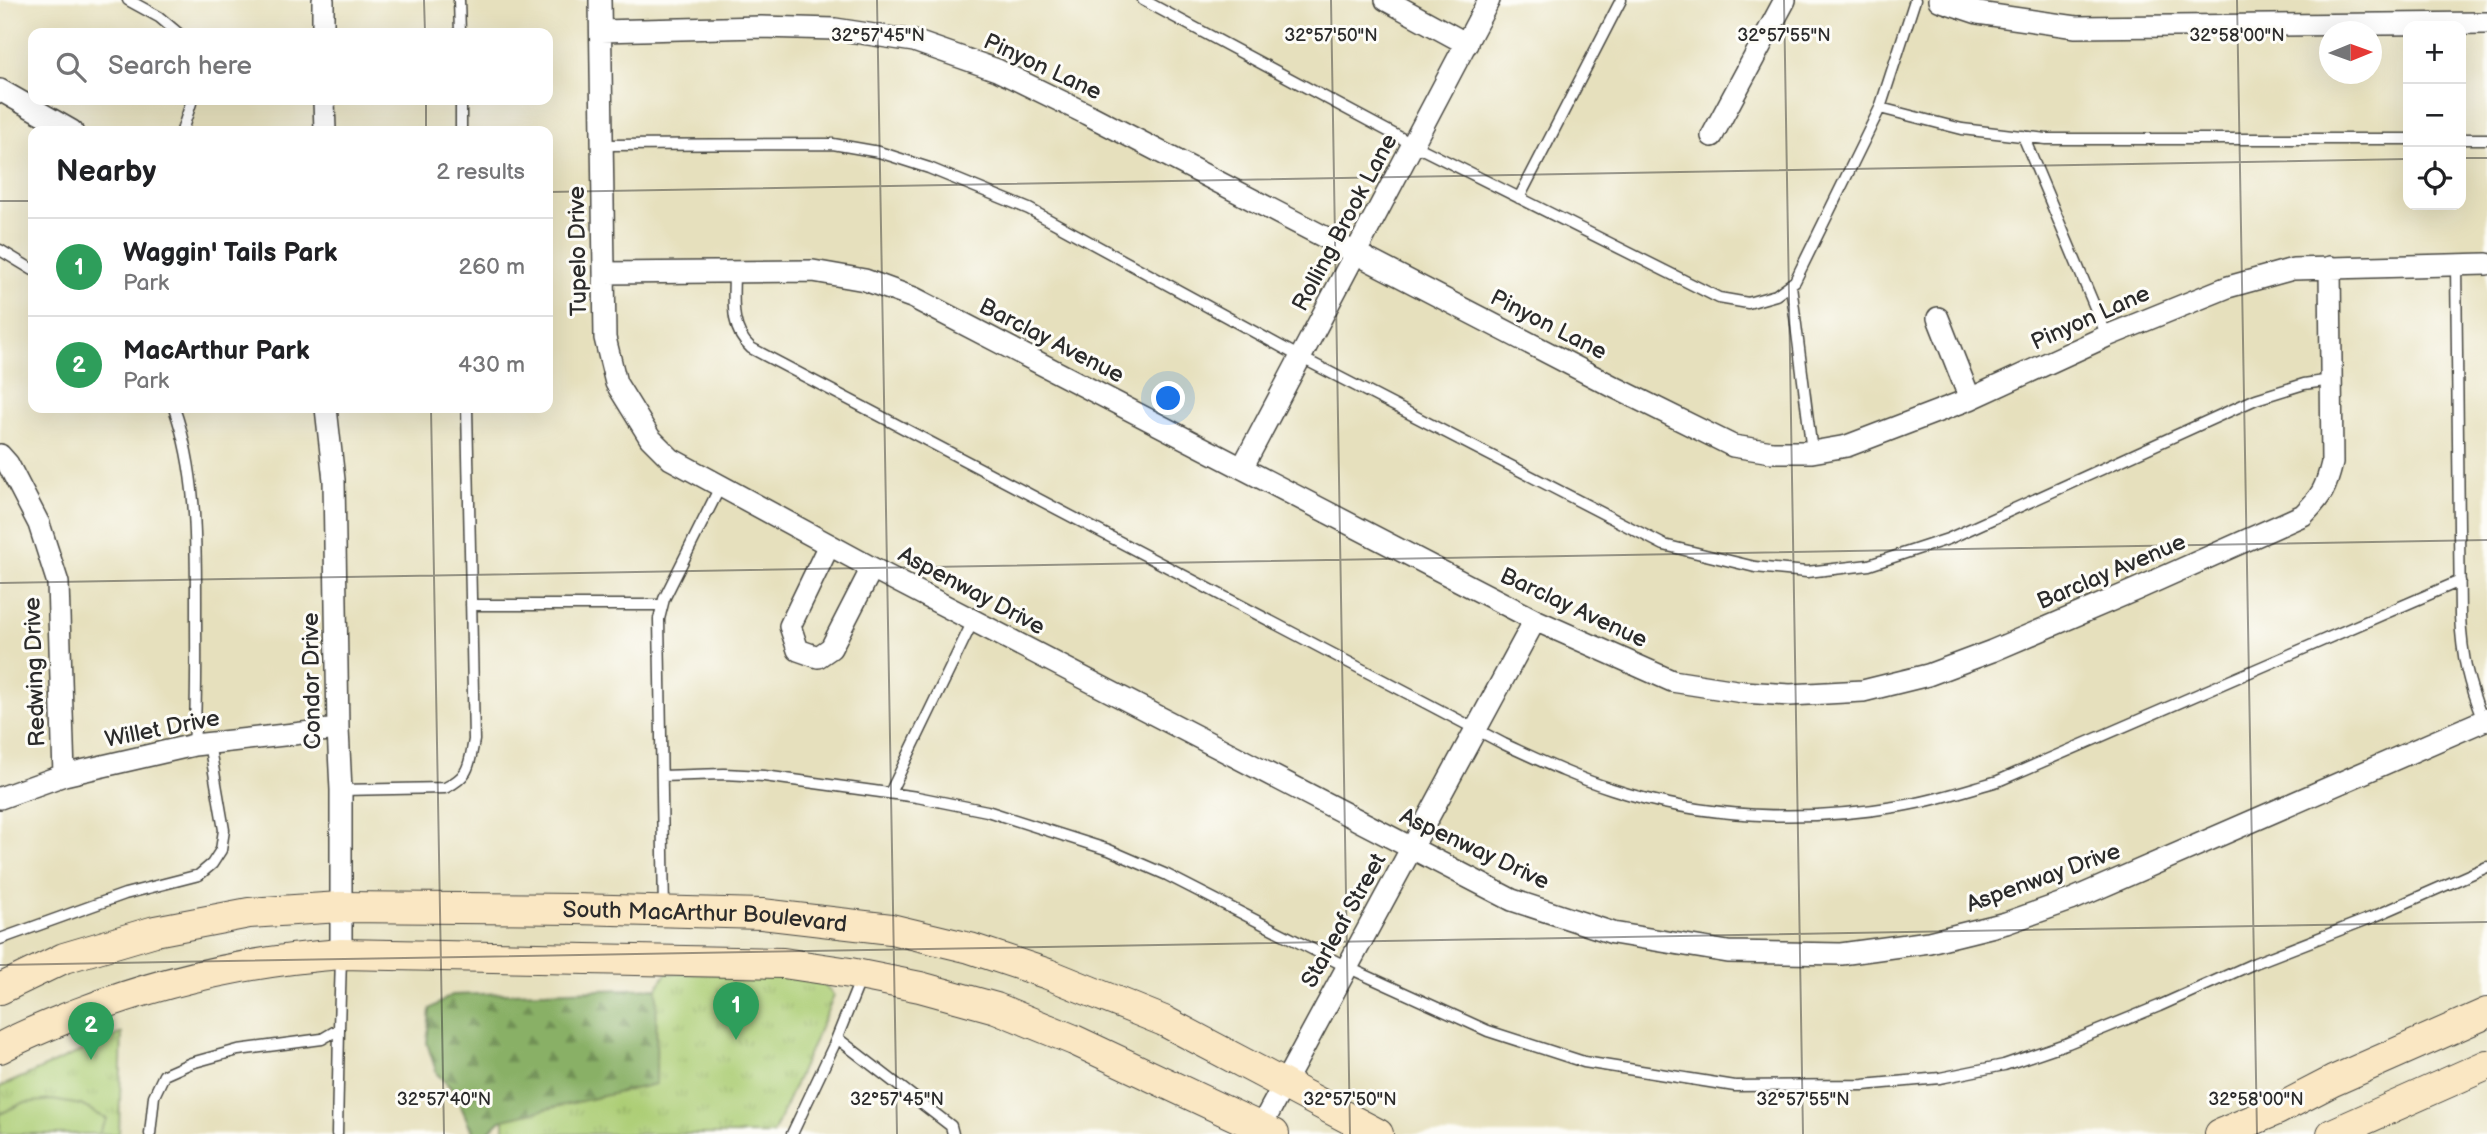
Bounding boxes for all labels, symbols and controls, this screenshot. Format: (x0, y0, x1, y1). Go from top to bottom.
north arrow (2319, 21, 2382, 84)
map controls (2403, 21, 2466, 210)
button: + (2403, 21, 2466, 84)
text: 32°57'45"N (831, 25, 925, 46)
text: 32°57'50"N (1284, 25, 1378, 46)
text: 32°57'55"N (1737, 25, 1831, 46)
text: 32°58'00"N (2189, 25, 2285, 46)
street label: Pinyon Lane (979, 27, 1106, 106)
search box (28, 28, 553, 105)
icon: search (52, 48, 90, 86)
text: Search here (108, 51, 252, 82)
button: − (2403, 84, 2466, 147)
street label: Rolling Brook Lane (1286, 129, 1403, 316)
button: locate (2403, 147, 2466, 210)
text: Nearby (56, 154, 156, 190)
text: 2 results (436, 158, 525, 186)
street label: Tupelo Drive (563, 186, 593, 316)
text: Waggin' Tails Park (123, 238, 337, 269)
text: 1 (74, 253, 84, 281)
text: 260 m (459, 253, 525, 281)
text: Park (123, 269, 169, 297)
street label: Pinyon Lane (2027, 279, 2154, 357)
street label: Pinyon Lane (1486, 284, 1611, 366)
street label: Barclay Avenue (974, 292, 1129, 389)
text: MacArthur Park (123, 336, 310, 367)
text: 2 (72, 351, 86, 379)
text: 430 m (458, 351, 525, 379)
text: Park (123, 367, 169, 395)
your location (1151, 381, 1185, 415)
street label: Barclay Avenue (2033, 528, 2190, 616)
street label: Aspenway Drive (894, 541, 1050, 641)
street label: Barclay Avenue (1496, 562, 1652, 654)
street label: Redwing Drive (18, 597, 52, 747)
street label: Condor Drive (297, 612, 327, 750)
street label: Willet Drive (102, 704, 222, 754)
street label: Aspenway Drive (1395, 802, 1554, 896)
street label: Aspenway Drive (1963, 837, 2124, 919)
street label: Starleaf Street (1295, 848, 1392, 993)
street label: South MacArthur Boulevard (562, 896, 848, 939)
pin: 1 (713, 982, 759, 1040)
pin: 2 (68, 1002, 114, 1060)
text: 32°57'40"N (397, 1089, 491, 1110)
text: 32°57'45"N (850, 1089, 944, 1110)
text: 32°57'50"N (1303, 1089, 1397, 1110)
text: 32°57'55"N (1756, 1089, 1850, 1110)
text: 32°58'00"N (2208, 1089, 2304, 1110)

